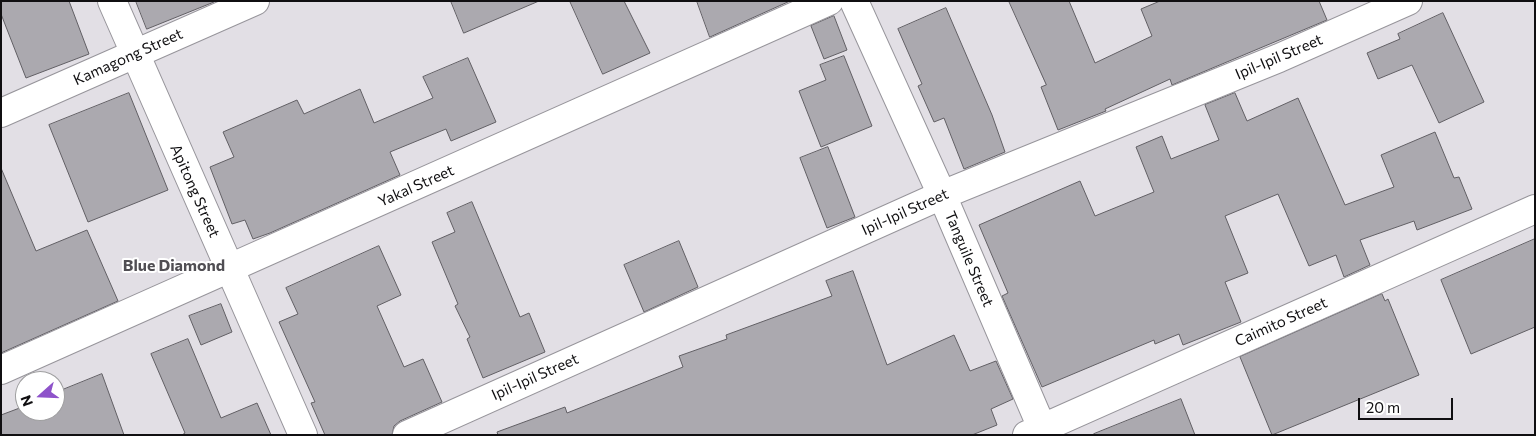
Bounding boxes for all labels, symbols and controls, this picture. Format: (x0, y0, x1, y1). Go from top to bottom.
street label: Kamagong Street (71, 25, 185, 89)
street label: Ipil-Ipil Street (1233, 31, 1325, 83)
street label: Apitong Street (166, 142, 224, 240)
street label: Yakal Street (375, 161, 457, 211)
street label: Ipil-Ipil Street (859, 185, 951, 239)
street label: Tanguile Street (941, 208, 997, 310)
district label: Blue Diamond (123, 256, 225, 276)
street label: Caimito Street (1232, 294, 1330, 350)
street label: Ipil-Ipil Street (489, 350, 581, 404)
north arrow (15, 371, 65, 421)
scale bar (1361, 388, 1456, 420)
text: N (17, 393, 36, 409)
text: 20 m (1366, 398, 1400, 416)

